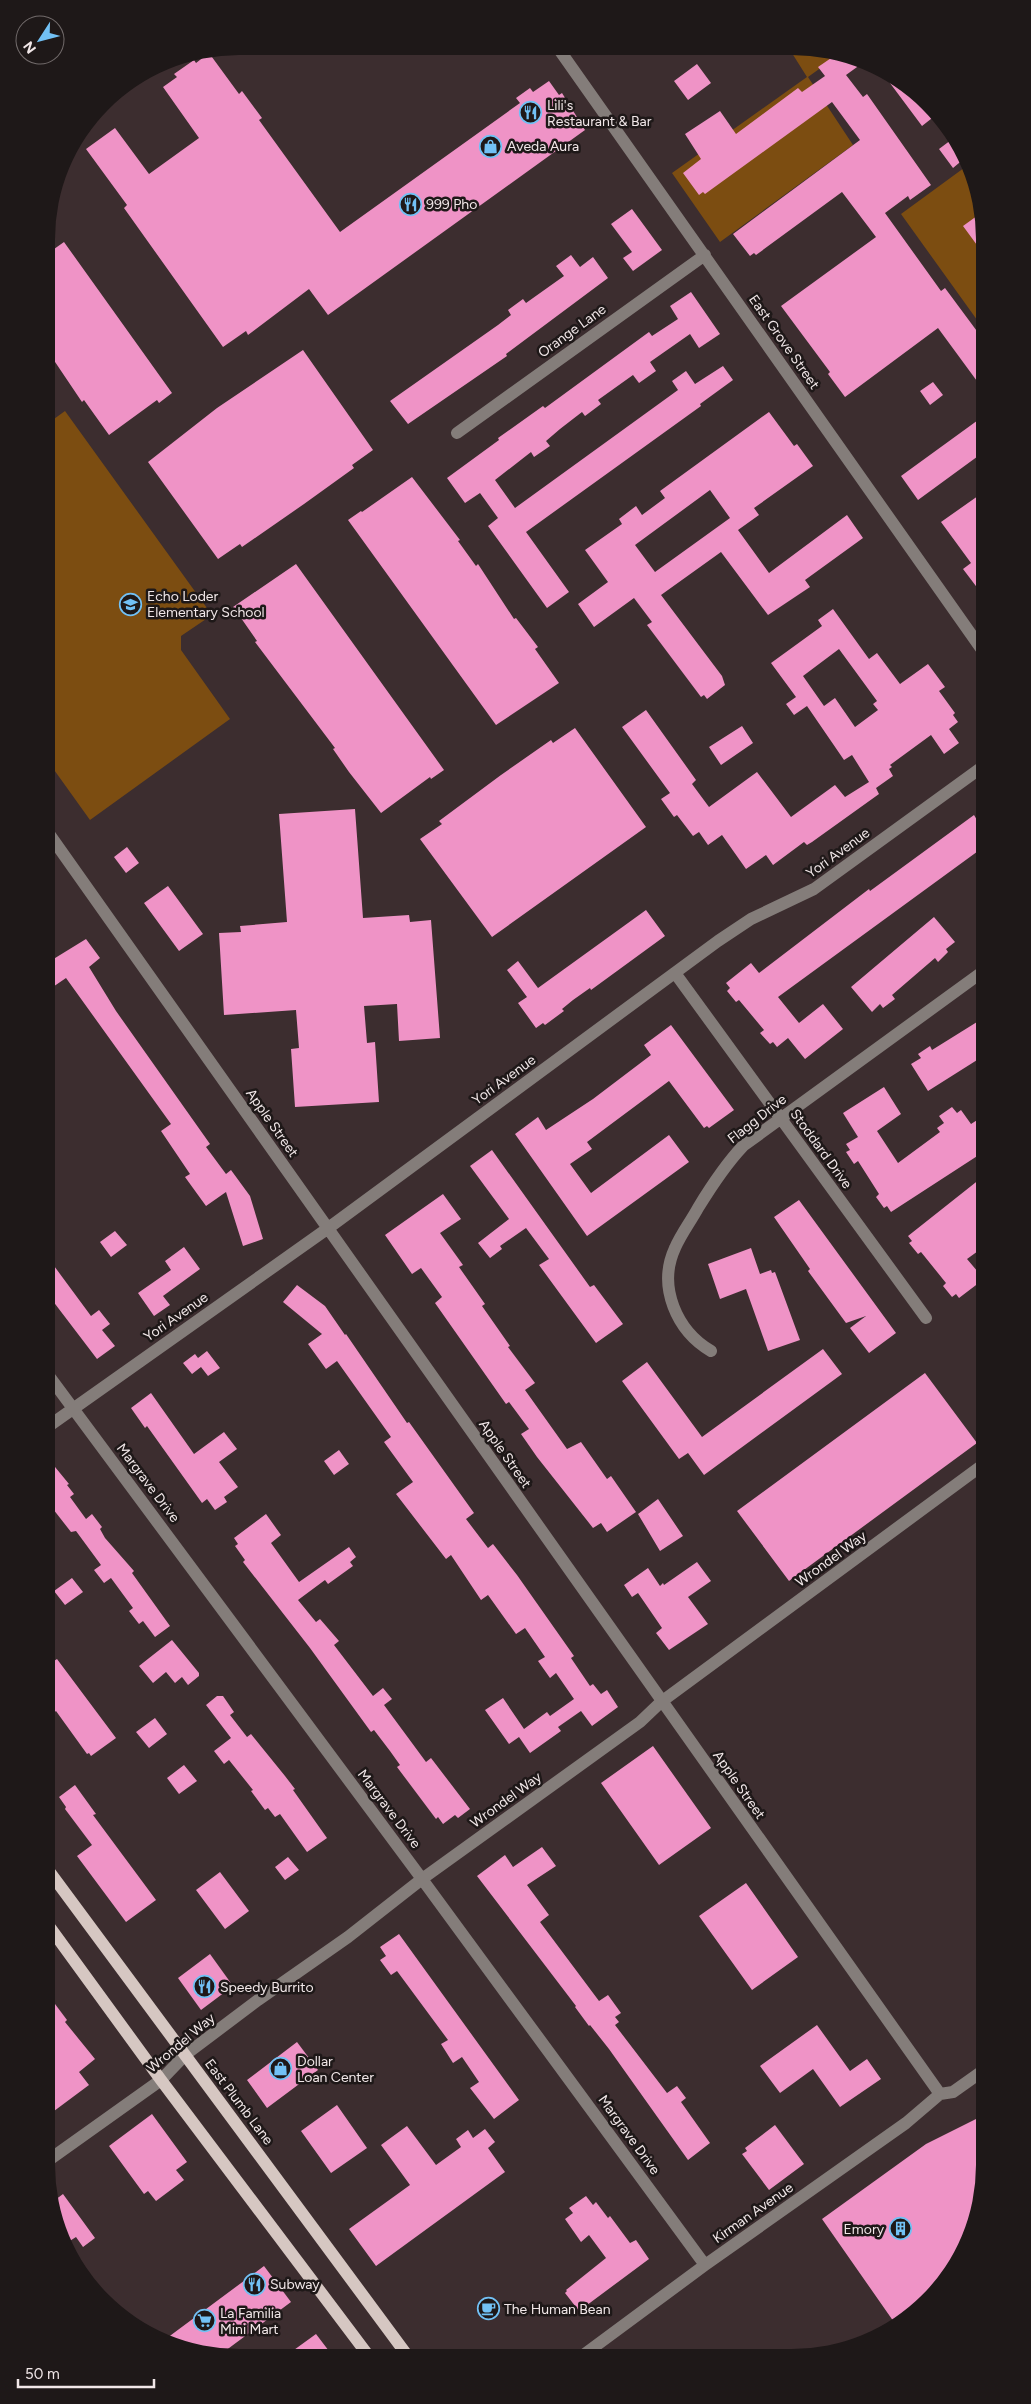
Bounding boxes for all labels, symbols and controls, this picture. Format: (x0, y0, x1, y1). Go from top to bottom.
north arrow (15, 15, 65, 65)
text: N (20, 38, 40, 57)
place label: Lili's Restaurant & Bar (547, 97, 652, 130)
restaurant icon: Lili's Restaurant & Bar (519, 101, 543, 125)
shop icon: Aveda Aura (479, 134, 503, 158)
place label: Aveda Aura (507, 138, 579, 155)
restaurant icon: 999 Pho (398, 192, 422, 216)
place label: 999 Pho (426, 196, 477, 213)
street label: East Grove Street (745, 291, 823, 393)
street label: Orange Lane (535, 300, 610, 361)
place label: Echo Loder Elementary School (147, 588, 265, 621)
school or university icon: Echo Loder Elementary School (119, 592, 143, 616)
street label: Yori Avenue (803, 824, 873, 882)
street label: Yori Avenue (469, 1051, 539, 1109)
street label: Apple Street (242, 1086, 302, 1160)
street label: Flagg Drive (724, 1091, 790, 1147)
street label: Stoddard Drive (786, 1106, 856, 1192)
street label: Yori Avenue (141, 1288, 212, 1345)
street label: Apple Street (475, 1417, 535, 1491)
street label: Margrave Drive (113, 1440, 183, 1526)
street label: Wrondel Way (792, 1527, 870, 1590)
street label: Apple Street (709, 1748, 769, 1822)
street label: Margrave Drive (354, 1766, 424, 1852)
street label: Wrondel Way (467, 1768, 545, 1831)
restaurant icon: Speedy Burrito (192, 1975, 216, 1999)
place label: Speedy Burrito (220, 1979, 314, 1996)
street label: Wrondel Way (143, 2009, 219, 2076)
place label: Dollar Loan Center (297, 2053, 374, 2086)
street label: East Plumb Lane (201, 2056, 277, 2149)
shop icon: Dollar Loan Center (269, 2057, 293, 2081)
street label: Margrave Drive (594, 2092, 664, 2178)
street label: Kirman Avenue (710, 2179, 797, 2247)
building icon: Emory (888, 2217, 912, 2241)
place label: Emory (844, 2221, 885, 2238)
restaurant icon: Subway (242, 2272, 266, 2296)
place label: Subway (270, 2276, 320, 2293)
cafe icon: The Human Bean (476, 2297, 500, 2321)
place label: The Human Bean (504, 2301, 611, 2318)
place label: La Familia Mini Mart (220, 2305, 281, 2338)
supermarket icon: La Familia Mini Mart (192, 2309, 216, 2333)
scale bar (18, 2356, 154, 2388)
text: 50 m (25, 2365, 60, 2383)

